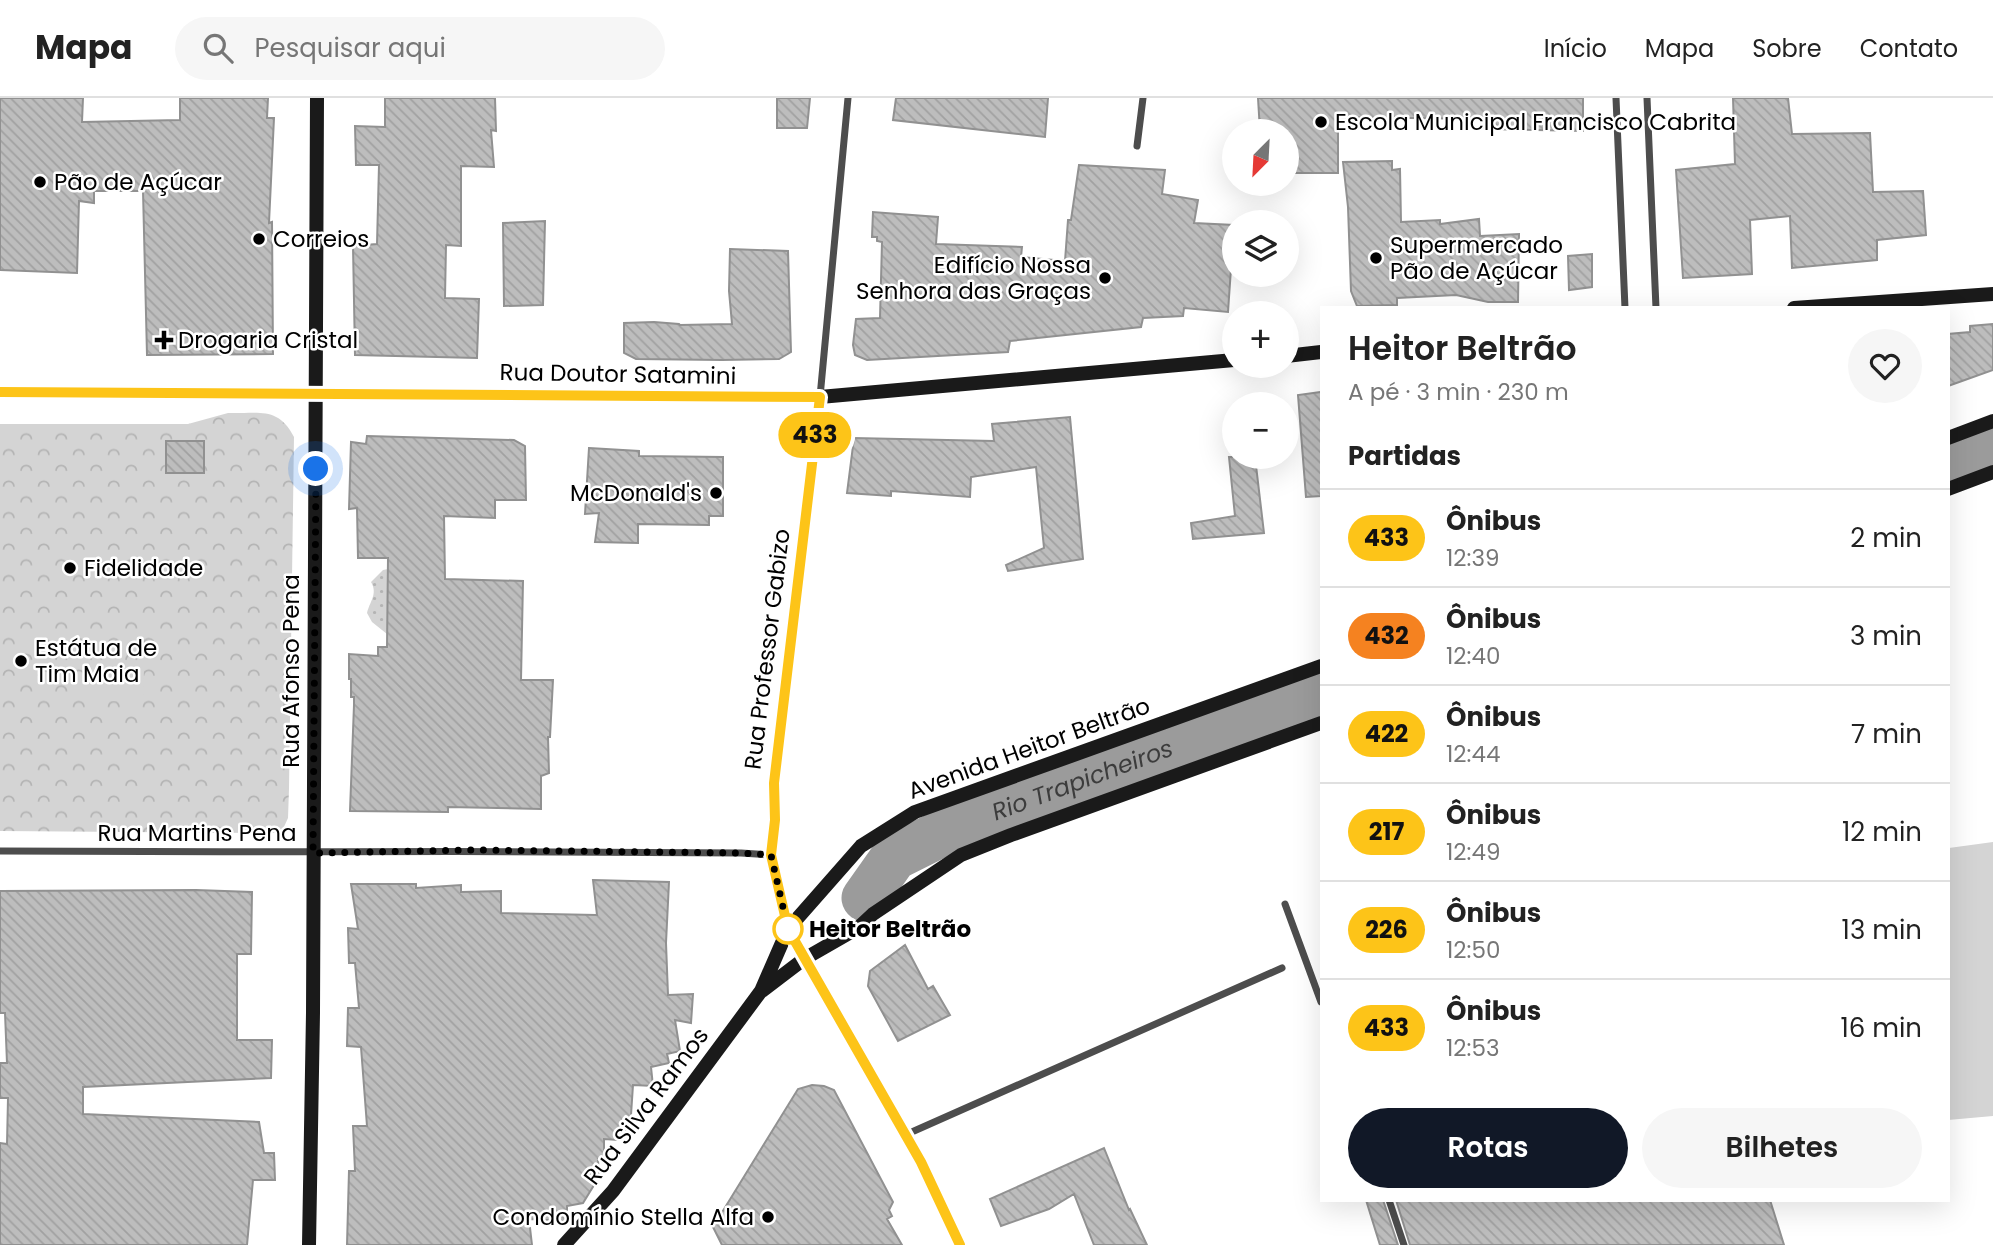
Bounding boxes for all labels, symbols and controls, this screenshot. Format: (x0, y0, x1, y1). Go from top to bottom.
search box (175, 17, 665, 80)
text: Mapa (35, 24, 133, 71)
icon: search (199, 29, 237, 67)
text: Pesquisar aqui (255, 30, 446, 66)
text: Início (1544, 32, 1607, 65)
text: Mapa (1645, 32, 1714, 65)
text: Sobre (1752, 32, 1822, 65)
text: Contato (1860, 32, 1958, 65)
place label: Escola Municipal Francisco Cabrita (1335, 106, 1736, 138)
marker: Escola Municipal Francisco Cabrita (1313, 114, 1329, 130)
north arrow (1222, 119, 1298, 196)
map controls (1222, 119, 1299, 469)
place label: Pão de Açúcar (54, 166, 222, 198)
marker: Pão de Açúcar (32, 174, 48, 190)
button: layers (1222, 210, 1299, 287)
place label: Correios (273, 223, 369, 255)
place label: Supermercado Pão de Açúcar (1390, 229, 1563, 287)
marker: Correios (251, 231, 267, 247)
place label: Edifício Nossa Senhora das Graças (856, 249, 1091, 307)
marker: Supermercado Pão de Açúcar (1368, 250, 1384, 266)
marker: Edifício Nossa Senhora das Graças (1097, 270, 1113, 286)
button: + (1222, 301, 1299, 378)
place label: Drogaria Cristal (178, 324, 358, 356)
text: Heitor Beltrão (1348, 325, 1577, 372)
button: heart (1848, 329, 1922, 403)
marker: Drogaria Cristal (156, 332, 172, 348)
street label: Rua Doutor Satamini (499, 356, 737, 392)
text: A pé · 3 min · 230 m (1348, 376, 1569, 408)
button: − (1222, 392, 1299, 469)
line badge: 433 (775, 412, 855, 458)
text: 433 (792, 418, 838, 451)
text: Partidas (1348, 438, 1461, 474)
your location (298, 451, 333, 486)
place label: McDonald's (570, 477, 702, 509)
marker: McDonald's (708, 485, 724, 501)
text: Ônibus (1446, 503, 1541, 539)
text: 2 min (1850, 520, 1922, 556)
text: 433 (1364, 521, 1409, 554)
street label: Rua Professor Gabizo (736, 527, 798, 771)
text: 12:39 (1446, 542, 1500, 574)
place label: Fidelidade (84, 552, 203, 584)
marker: Fidelidade (62, 560, 78, 576)
street label: Rua Afonso Pena (275, 574, 307, 768)
text: Ônibus (1446, 601, 1541, 637)
text: 3 min (1850, 618, 1922, 654)
text: 432 (1364, 619, 1409, 652)
place label: Estátua de Tim Maia (35, 632, 157, 690)
text: 12:40 (1446, 640, 1500, 672)
marker: Estátua de Tim Maia (13, 653, 29, 669)
street label: Avenida Heitor Beltrão (904, 689, 1154, 807)
text: Ônibus (1446, 699, 1541, 735)
text: 7 min (1851, 716, 1922, 752)
text: 422 (1365, 717, 1408, 750)
water label: Rio Trapicheiros (987, 731, 1178, 828)
text: 12:44 (1446, 738, 1500, 770)
text: Ônibus (1446, 797, 1541, 833)
text: 12 min (1842, 814, 1922, 850)
text: 217 (1369, 815, 1404, 848)
street label: Rua Martins Pena (97, 817, 297, 849)
text: 12:49 (1446, 836, 1500, 868)
text: Ônibus (1446, 895, 1541, 931)
text: 13 min (1842, 912, 1922, 948)
place label: Heitor Beltrão (809, 913, 971, 945)
text: 226 (1365, 913, 1408, 946)
marker: Heitor Beltrão (773, 914, 803, 944)
text: 12:50 (1446, 934, 1500, 966)
text: Ônibus (1446, 993, 1541, 1029)
text: 16 min (1840, 1010, 1922, 1046)
text: 433 (1364, 1011, 1409, 1044)
street label: Rua Silva Ramos (576, 1021, 716, 1191)
text: 12:53 (1446, 1032, 1499, 1064)
button: Rotas (1348, 1108, 1628, 1188)
button: Bilhetes (1642, 1108, 1922, 1188)
place label: Condomínio Stella Alfa (493, 1201, 754, 1233)
marker: Condomínio Stella Alfa (760, 1209, 776, 1225)

